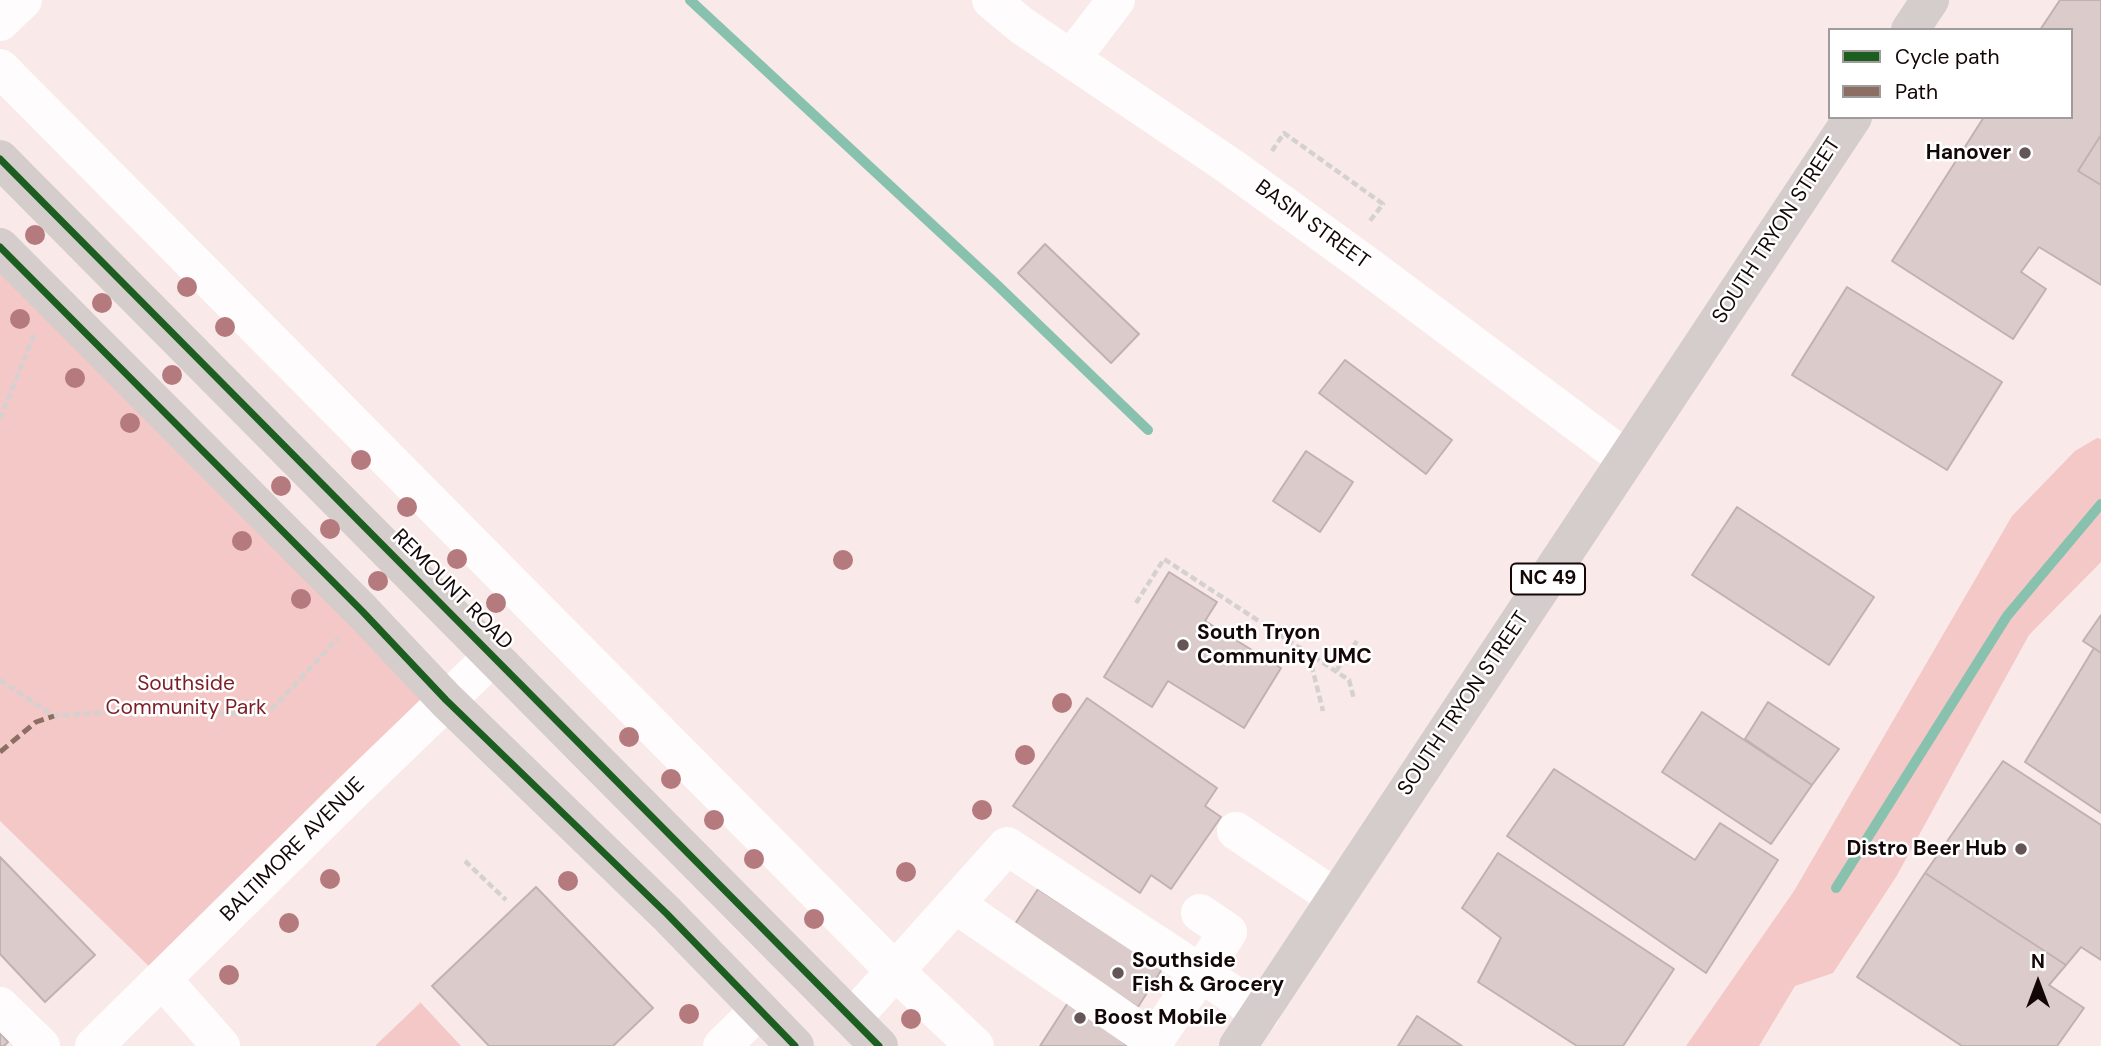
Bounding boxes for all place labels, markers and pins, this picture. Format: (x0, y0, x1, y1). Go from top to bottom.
place label: Hanover (1926, 140, 2011, 166)
marker: Hanover (2017, 145, 2033, 161)
place label: South Tryon Community UMC (1197, 620, 1372, 670)
marker: South Tryon Community UMC (1175, 637, 1191, 653)
place label: Distro Beer Hub (1846, 836, 2007, 862)
marker: Distro Beer Hub (2013, 841, 2029, 857)
place label: Southside Fish & Grocery (1132, 948, 1284, 998)
marker: Southside Fish & Grocery (1110, 965, 1126, 981)
place label: Boost Mobile (1094, 1005, 1227, 1031)
marker: Boost Mobile (1072, 1010, 1088, 1026)

